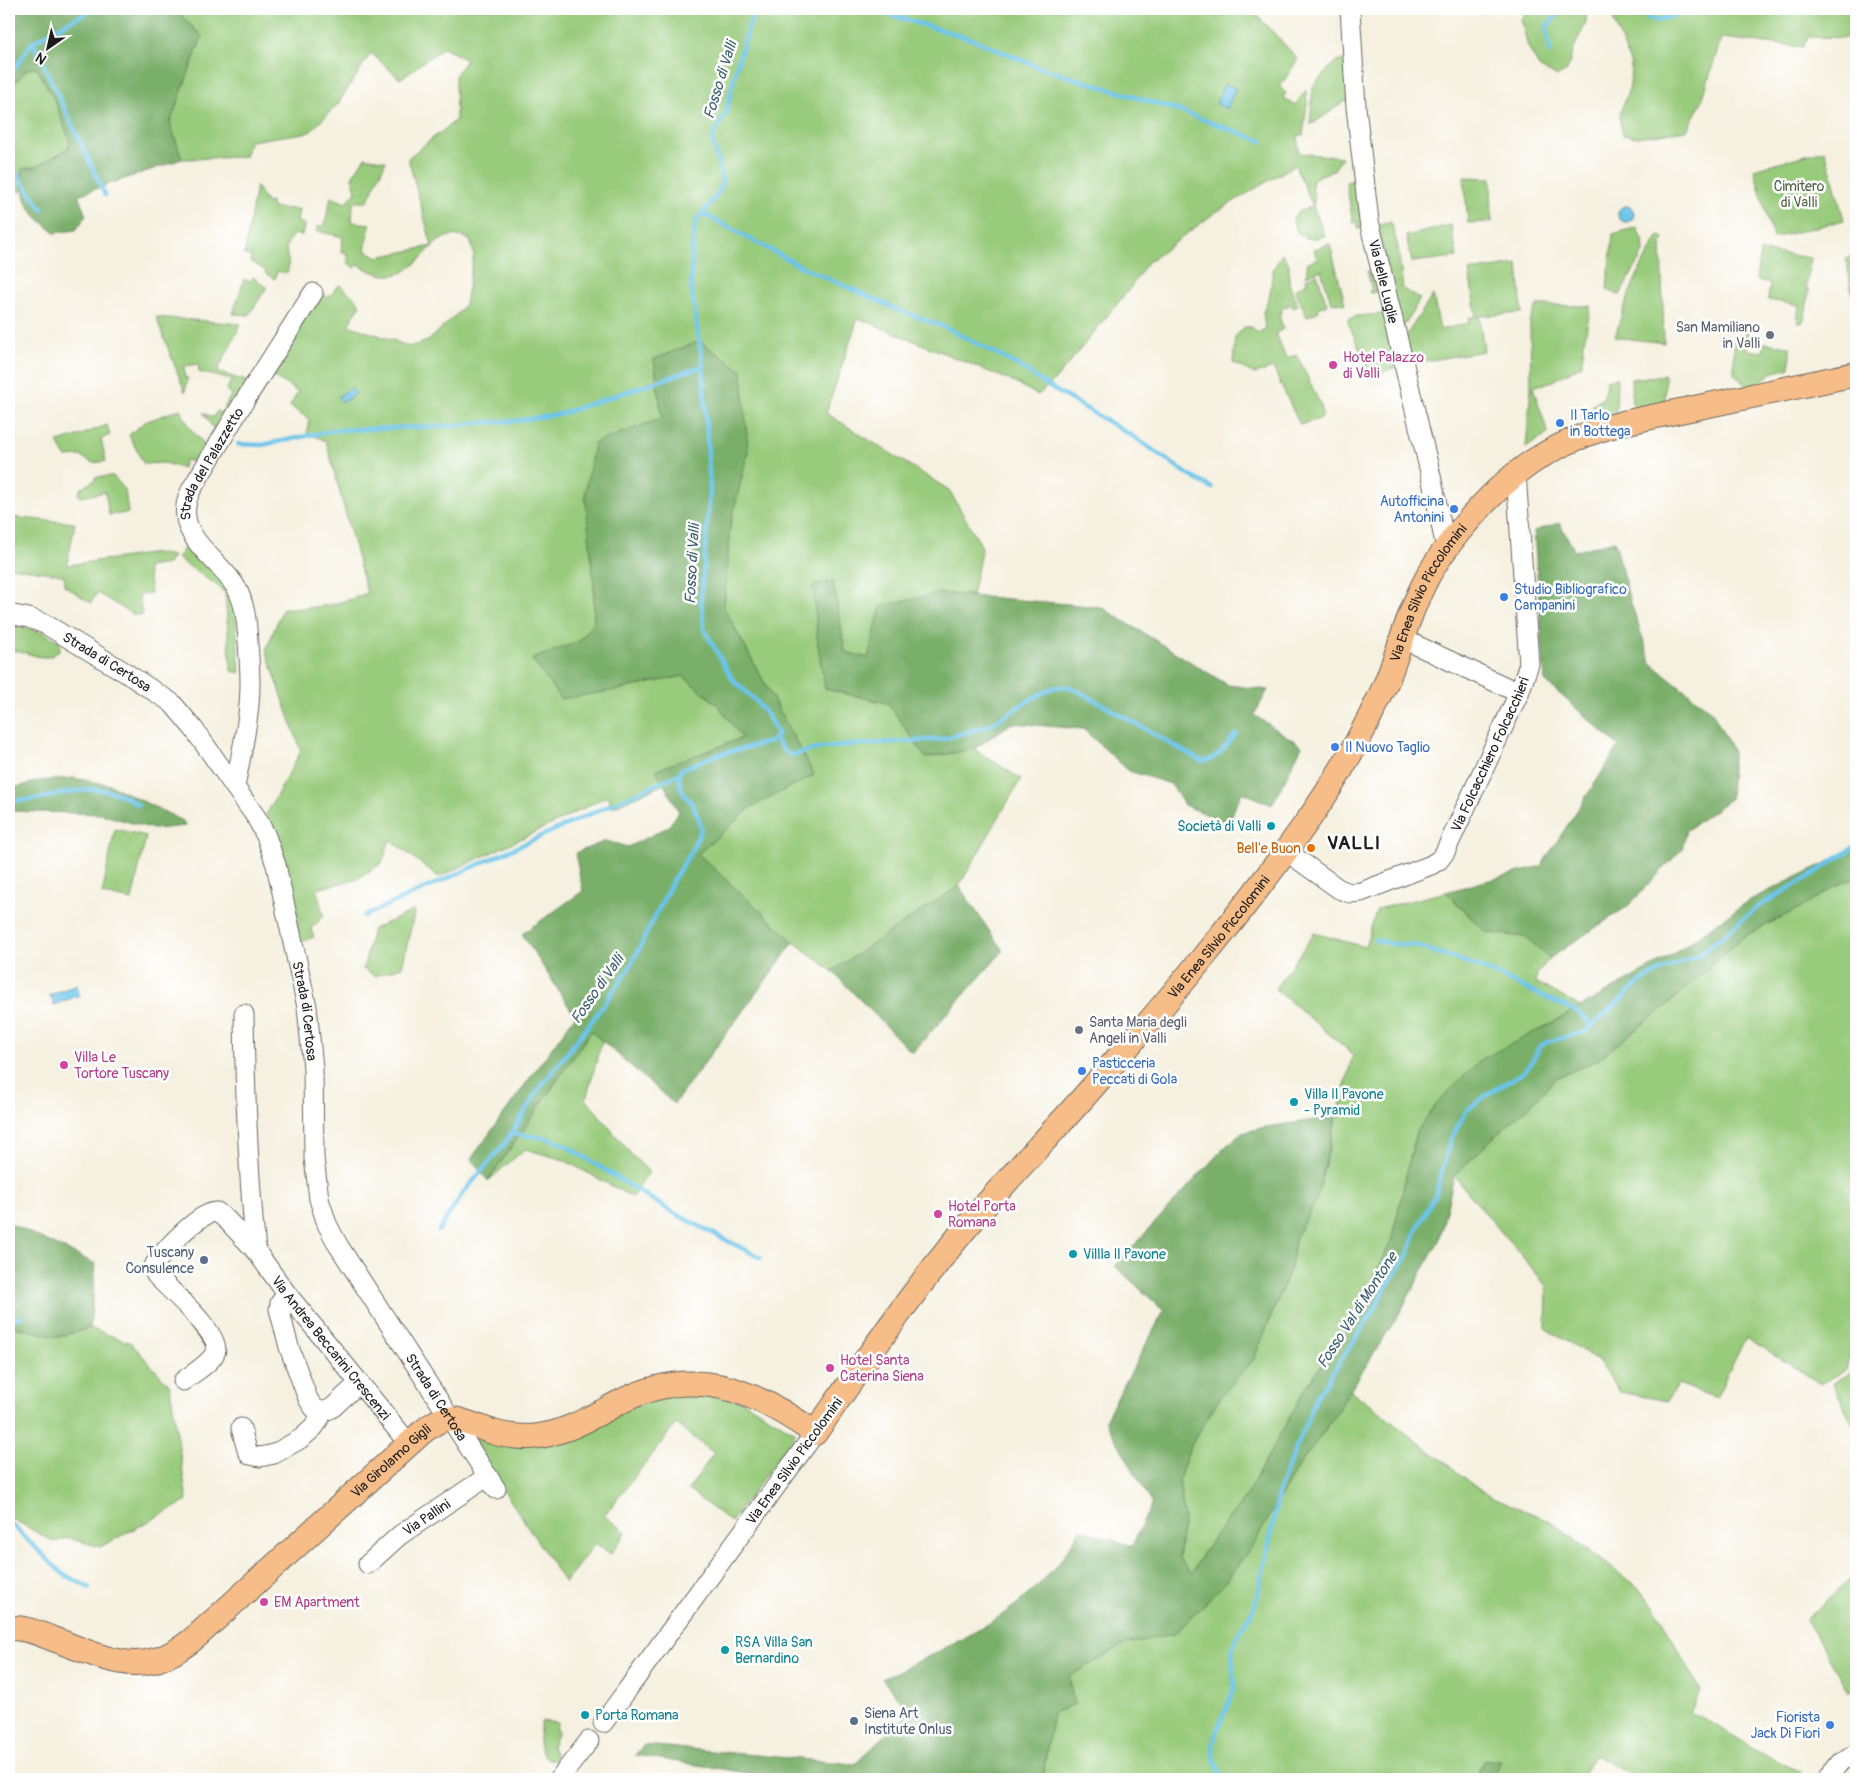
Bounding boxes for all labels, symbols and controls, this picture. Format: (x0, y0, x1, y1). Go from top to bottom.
north arrow (22, 22, 72, 72)
water label: Fosso di Valli (700, 37, 742, 121)
text: N (32, 49, 50, 68)
park label: Cimitero di Valli (1774, 178, 1825, 211)
street label: Via delle Luglie (1365, 238, 1402, 325)
place label: San Mamiliano in Valli (1676, 319, 1760, 352)
marker: San Mamiliano in Valli (1764, 329, 1776, 341)
place label: Hotel Palazzo di Valli (1343, 349, 1424, 382)
marker: Hotel Palazzo di Valli (1327, 359, 1339, 371)
street label: Strada del Palazzetto (177, 404, 248, 521)
place label: Il Tarlo in Bottega (1570, 407, 1631, 440)
marker: Il Tarlo in Bottega (1554, 417, 1566, 429)
place label: Autofficina Antonini (1380, 493, 1444, 526)
marker: Autofficina Antonini (1448, 503, 1460, 515)
street label: Via Enea Silvio Piccolomini (1387, 520, 1471, 664)
water label: Fosso di Valli (681, 521, 704, 605)
place label: Studio Bibliografico Campanini (1514, 581, 1627, 614)
marker: Studio Bibliografico Campanini (1498, 591, 1510, 603)
street label: Strada di Certosa (59, 629, 154, 696)
street label: Via Folcacchiero Folcacchieri (1448, 674, 1533, 835)
place label: Il Nuovo Taglio (1345, 739, 1431, 756)
marker: Il Nuovo Taglio (1329, 741, 1341, 753)
place label: Società di Valli (1177, 818, 1261, 835)
marker: Società di Valli (1265, 820, 1277, 832)
district label: VALLI (1327, 831, 1381, 855)
place label: Bell'e Buon (1237, 840, 1301, 857)
marker: Bell'e Buon (1305, 842, 1317, 854)
street label: Via Enea Silvio Piccolomini (1164, 872, 1274, 1002)
water label: Fosso di Valli (567, 949, 629, 1028)
street label: Strada di Certosa (288, 960, 320, 1062)
place label: Santa Maria degli Angeli in Valli (1089, 1014, 1187, 1047)
marker: Santa Maria degli Angeli in Valli (1073, 1024, 1085, 1036)
place label: Villa Le Tortore Tuscany (74, 1049, 169, 1082)
place label: Pasticceria Peccati di Gola (1092, 1055, 1177, 1088)
marker: Villa Le Tortore Tuscany (58, 1059, 70, 1071)
marker: Pasticceria Peccati di Gola (1076, 1065, 1088, 1077)
place label: Villa Il Pavone - Pyramid (1304, 1086, 1384, 1119)
marker: Villa Il Pavone - Pyramid (1288, 1096, 1300, 1108)
place label: Hotel Porta Romana (948, 1198, 1016, 1231)
marker: Hotel Porta Romana (932, 1208, 944, 1220)
place label: Tuscany Consulence (125, 1244, 194, 1277)
place label: Villla Il Pavone (1083, 1246, 1166, 1263)
marker: Villla Il Pavone (1067, 1248, 1079, 1260)
water label: Fosso Val di Montone (1313, 1248, 1403, 1372)
marker: Tuscany Consulence (198, 1254, 210, 1266)
street label: Via Andrea Beccarini Crescenzi (268, 1273, 394, 1424)
street label: Strada di Certosa (402, 1350, 471, 1444)
place label: Hotel Santa Caterina Siena (840, 1352, 924, 1385)
marker: Hotel Santa Caterina Siena (824, 1362, 836, 1374)
street label: Via Enea Silvio Piccolomini (743, 1394, 847, 1528)
street label: Via Girolamo Gigli (347, 1420, 435, 1502)
street label: Via Pallini (400, 1495, 454, 1540)
place label: EM Apartment (274, 1594, 360, 1611)
marker: EM Apartment (258, 1596, 270, 1608)
place label: RSA Villa San Bernardino (735, 1634, 813, 1667)
marker: RSA Villa San Bernardino (719, 1644, 731, 1656)
place label: Siena Art Institute Onlus (864, 1705, 952, 1738)
place label: Porta Romana (595, 1707, 679, 1724)
marker: Porta Romana (579, 1709, 591, 1721)
place label: Fiorista Jack Di Fiori (1751, 1709, 1820, 1742)
marker: Siena Art Institute Onlus (848, 1715, 860, 1727)
marker: Fiorista Jack Di Fiori (1824, 1719, 1836, 1731)

